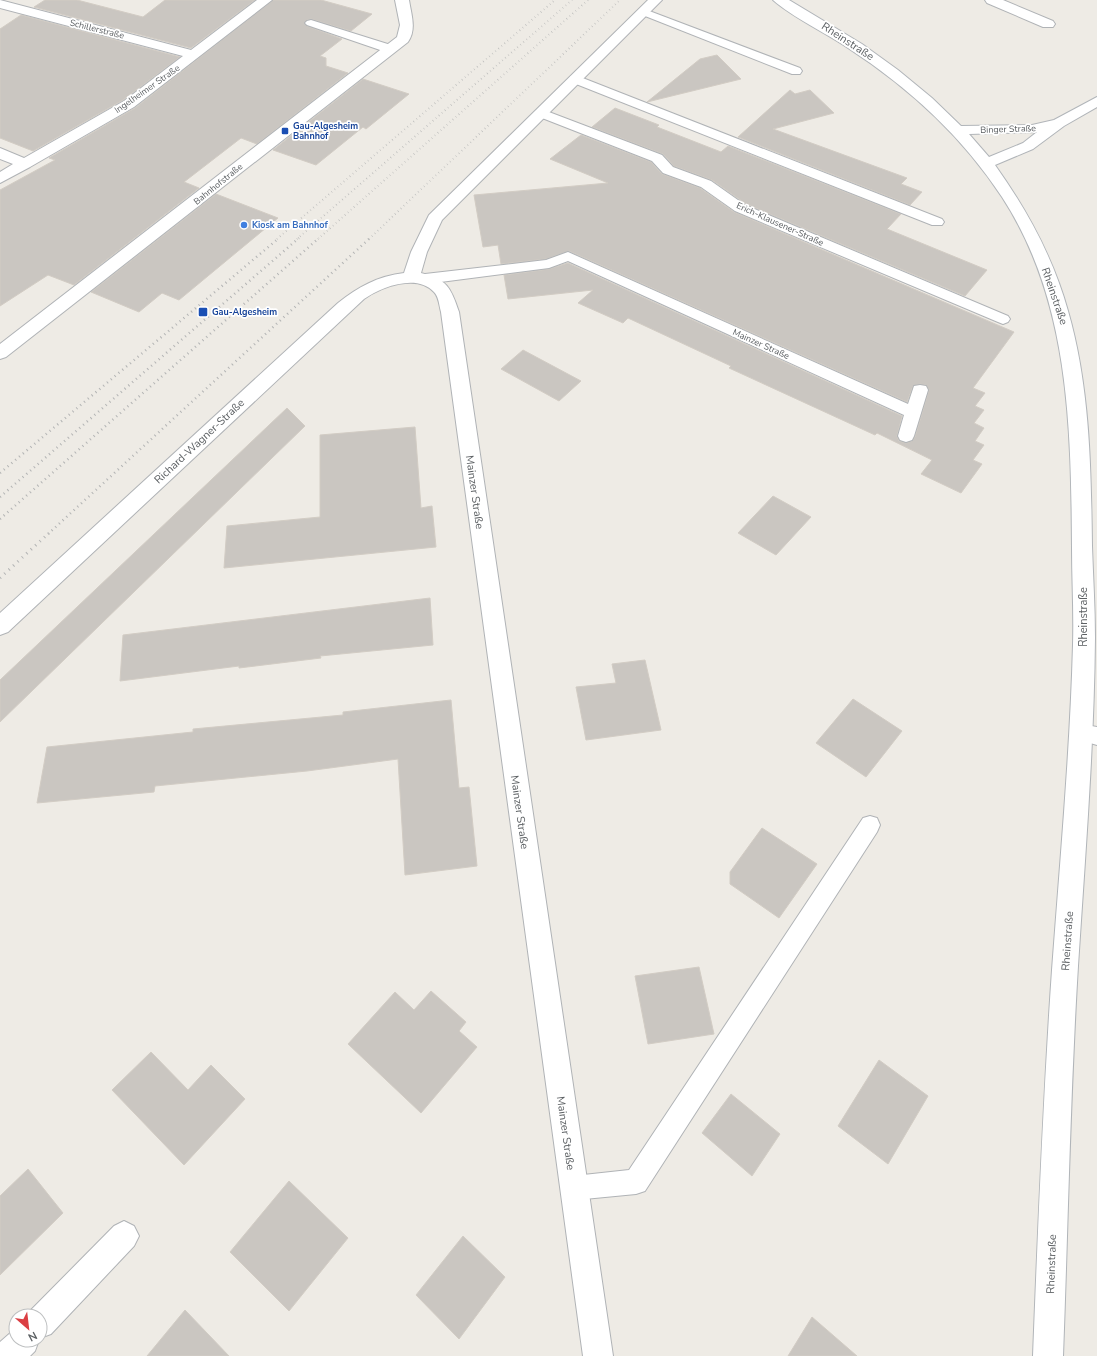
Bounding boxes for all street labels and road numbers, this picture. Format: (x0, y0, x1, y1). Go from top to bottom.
street label: Schillerstraße (68, 16, 126, 42)
street label: Rheinstraße (819, 19, 877, 64)
street label: Ingelheimer Straße (112, 62, 182, 116)
street label: Binger Straße (980, 122, 1036, 136)
street label: Bahnhofstraße (191, 160, 245, 207)
street label: Erich-Klausener-Straße (734, 199, 826, 249)
street label: Rheinstraße (1038, 266, 1071, 327)
street label: Mainzer Straße (731, 326, 791, 362)
street label: Richard-Wagner-Straße (151, 395, 248, 487)
street label: Mainzer Straße (462, 454, 487, 530)
street label: Rheinstraße (1076, 587, 1091, 647)
street label: Mainzer Straße (507, 774, 532, 850)
street label: Rheinstraße (1058, 911, 1077, 971)
street label: Mainzer Straße (553, 1095, 578, 1171)
street label: Rheinstraße (1043, 1234, 1060, 1294)

